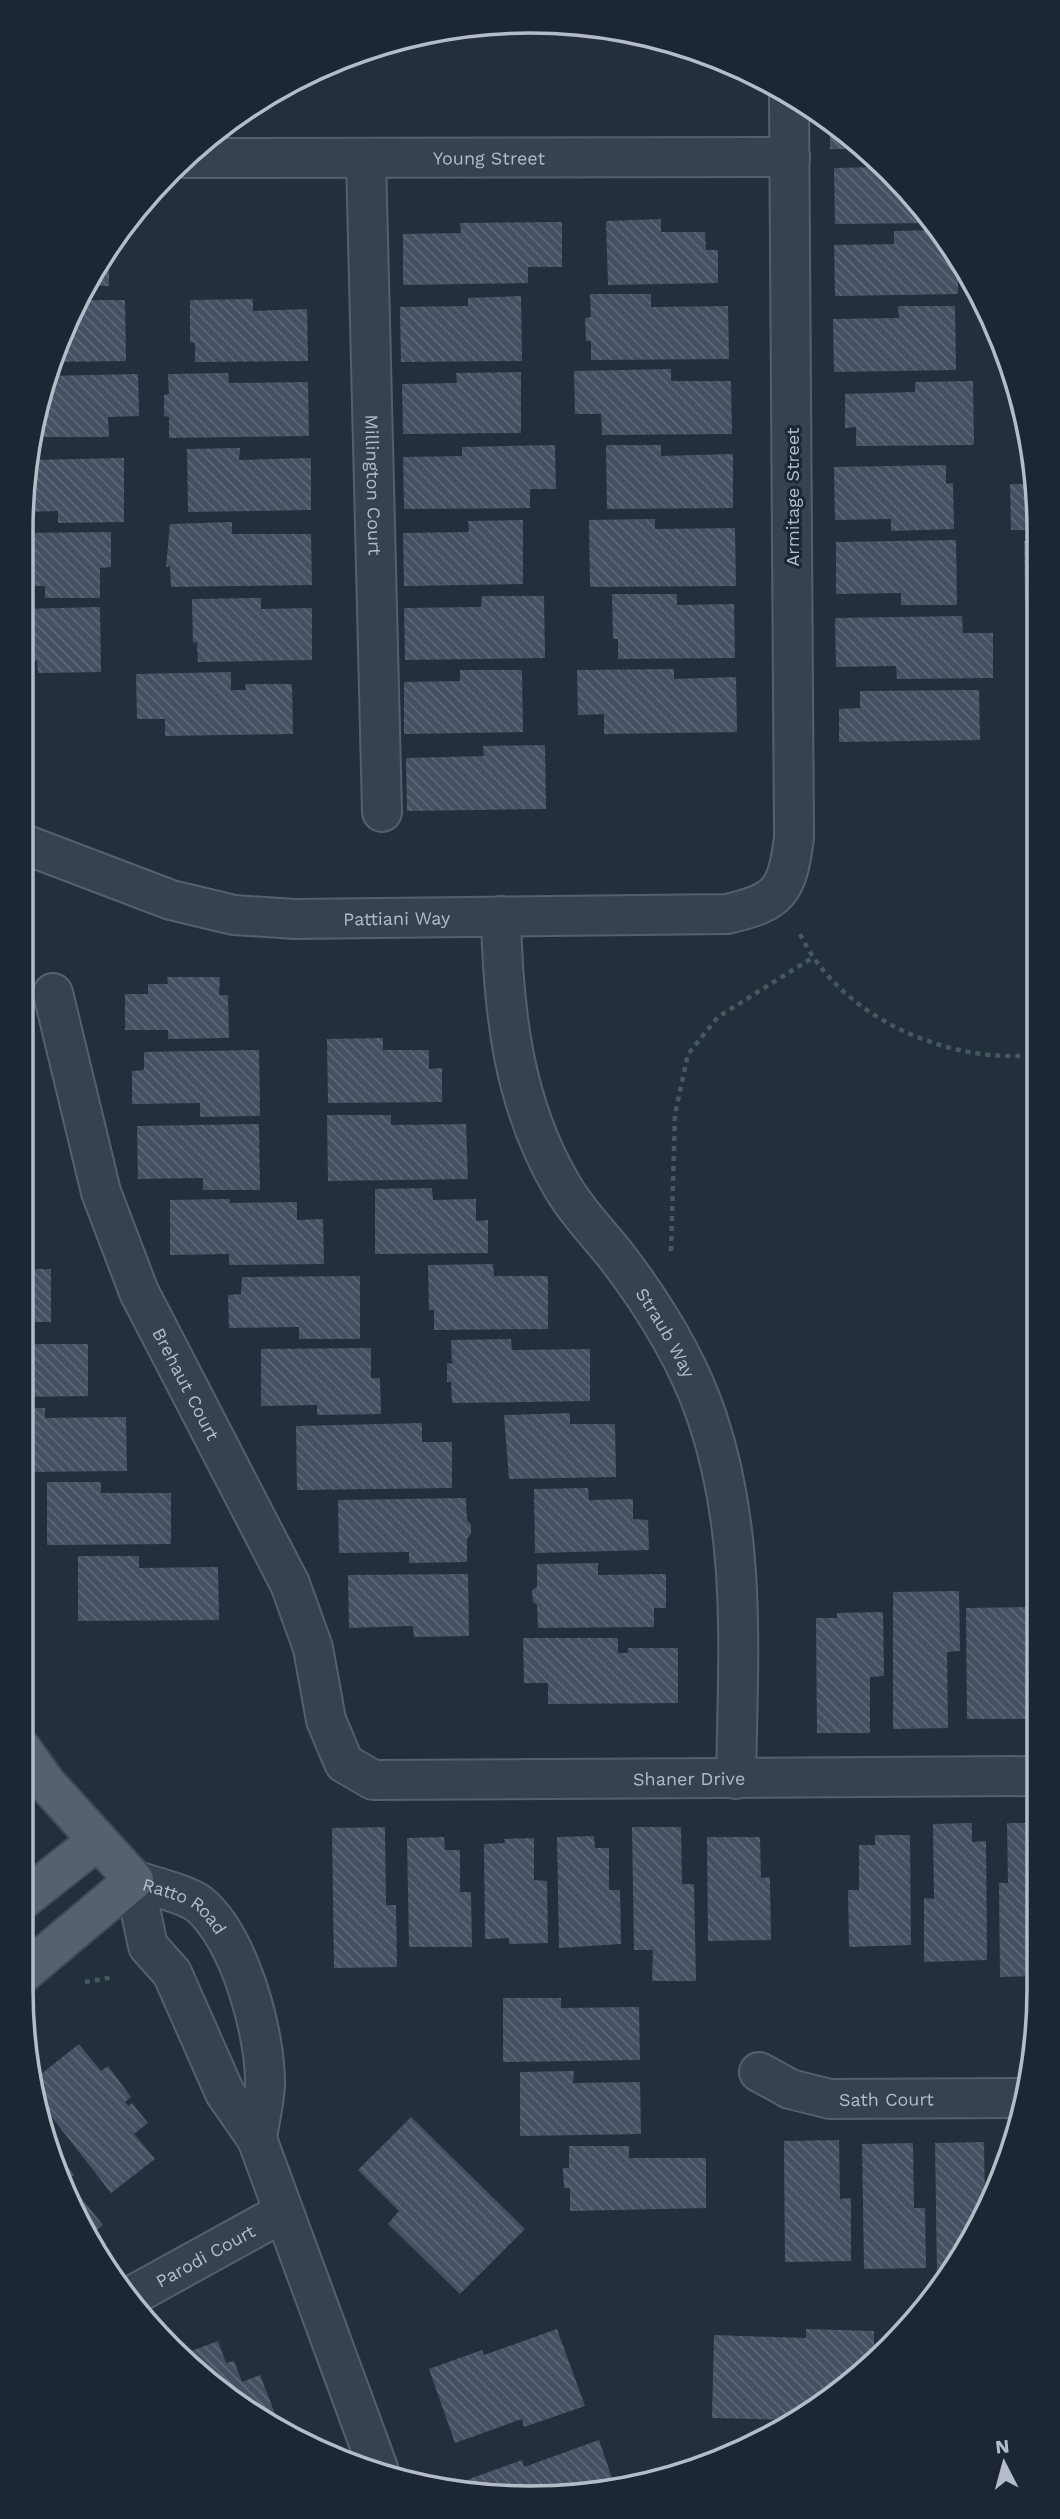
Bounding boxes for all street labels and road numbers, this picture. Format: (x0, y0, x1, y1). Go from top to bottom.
street label: Young Street (433, 147, 545, 168)
street label: Millington Court (362, 414, 386, 556)
street label: Armitage Street (782, 427, 803, 567)
street label: Pattiani Way (343, 907, 451, 929)
street label: Straub Way (632, 1284, 700, 1381)
street label: Brehaut Court (149, 1324, 224, 1444)
street label: Shaner Drive (633, 1767, 745, 1789)
street label: Ratto Road (140, 1873, 231, 1938)
street label: Sath Court (839, 2088, 934, 2109)
street label: Parodi Court (152, 2220, 259, 2291)

